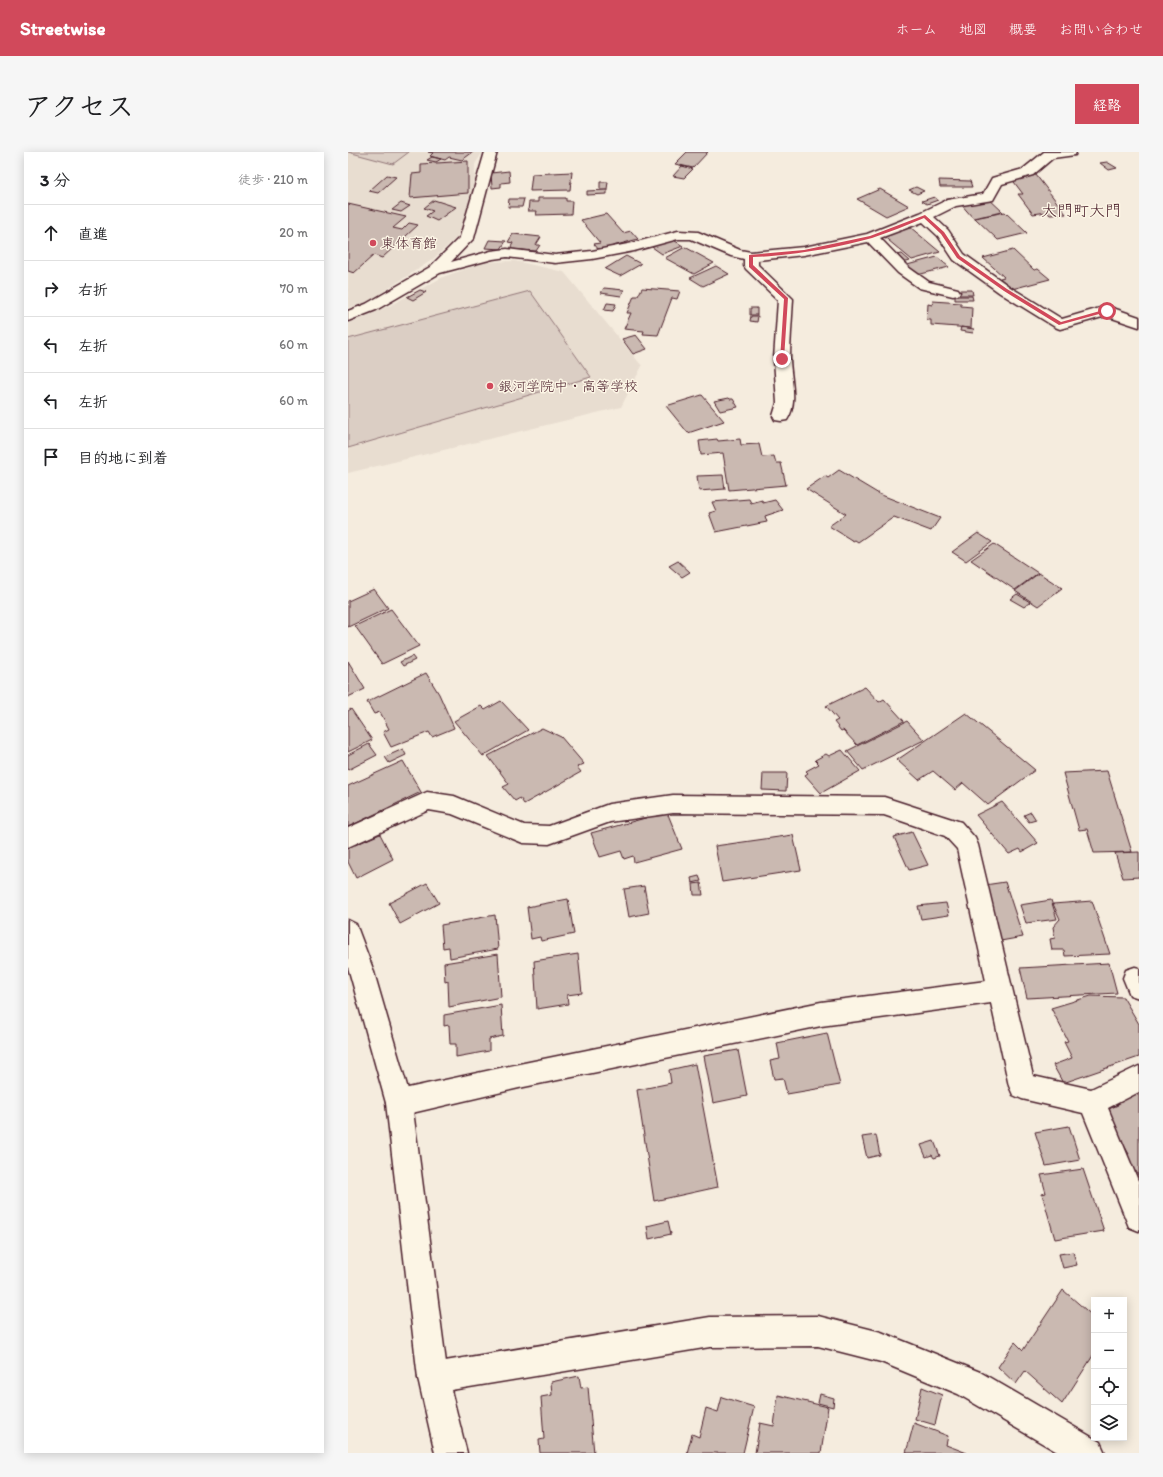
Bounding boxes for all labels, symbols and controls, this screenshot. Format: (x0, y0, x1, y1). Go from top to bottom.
text: Streetwise (20, 17, 106, 40)
text: ホーム (896, 21, 937, 38)
text: 地図 (959, 21, 987, 38)
text: 概要 (1009, 21, 1037, 38)
text: お問い合わせ (1059, 21, 1143, 38)
button: 経路 (1075, 84, 1139, 124)
text: アクセス (24, 89, 134, 123)
text: 3 分 (40, 170, 70, 190)
text: 徒歩 · 210 m (238, 172, 308, 187)
district label: 大門町大門 (1041, 201, 1121, 220)
icon: ahead (40, 222, 62, 244)
text: 直進 (78, 225, 108, 243)
text: 20 m (279, 225, 308, 240)
place label: 東体育館 (381, 235, 437, 252)
marker: 東体育館 (368, 238, 378, 248)
icon: right (40, 278, 62, 300)
text: 右折 (78, 281, 108, 299)
text: 70 m (280, 281, 308, 296)
route start (1098, 302, 1116, 320)
icon: left (40, 334, 62, 356)
text: 左折 (78, 337, 108, 355)
text: 60 m (279, 337, 308, 352)
route end (773, 350, 791, 368)
place label: 銀河学院中・高等学校 (498, 378, 638, 395)
marker: 銀河学院中・高等学校 (485, 381, 495, 391)
icon: left (40, 390, 62, 412)
text: 左折 (78, 393, 108, 411)
text: 60 m (279, 393, 308, 408)
icon: arrive (40, 446, 62, 468)
text: 目的地に到着 (78, 449, 168, 467)
map controls (1091, 1297, 1127, 1441)
button: + (1091, 1297, 1127, 1333)
button: − (1091, 1333, 1127, 1369)
button: locate (1091, 1369, 1127, 1405)
button: layers (1091, 1405, 1127, 1441)

